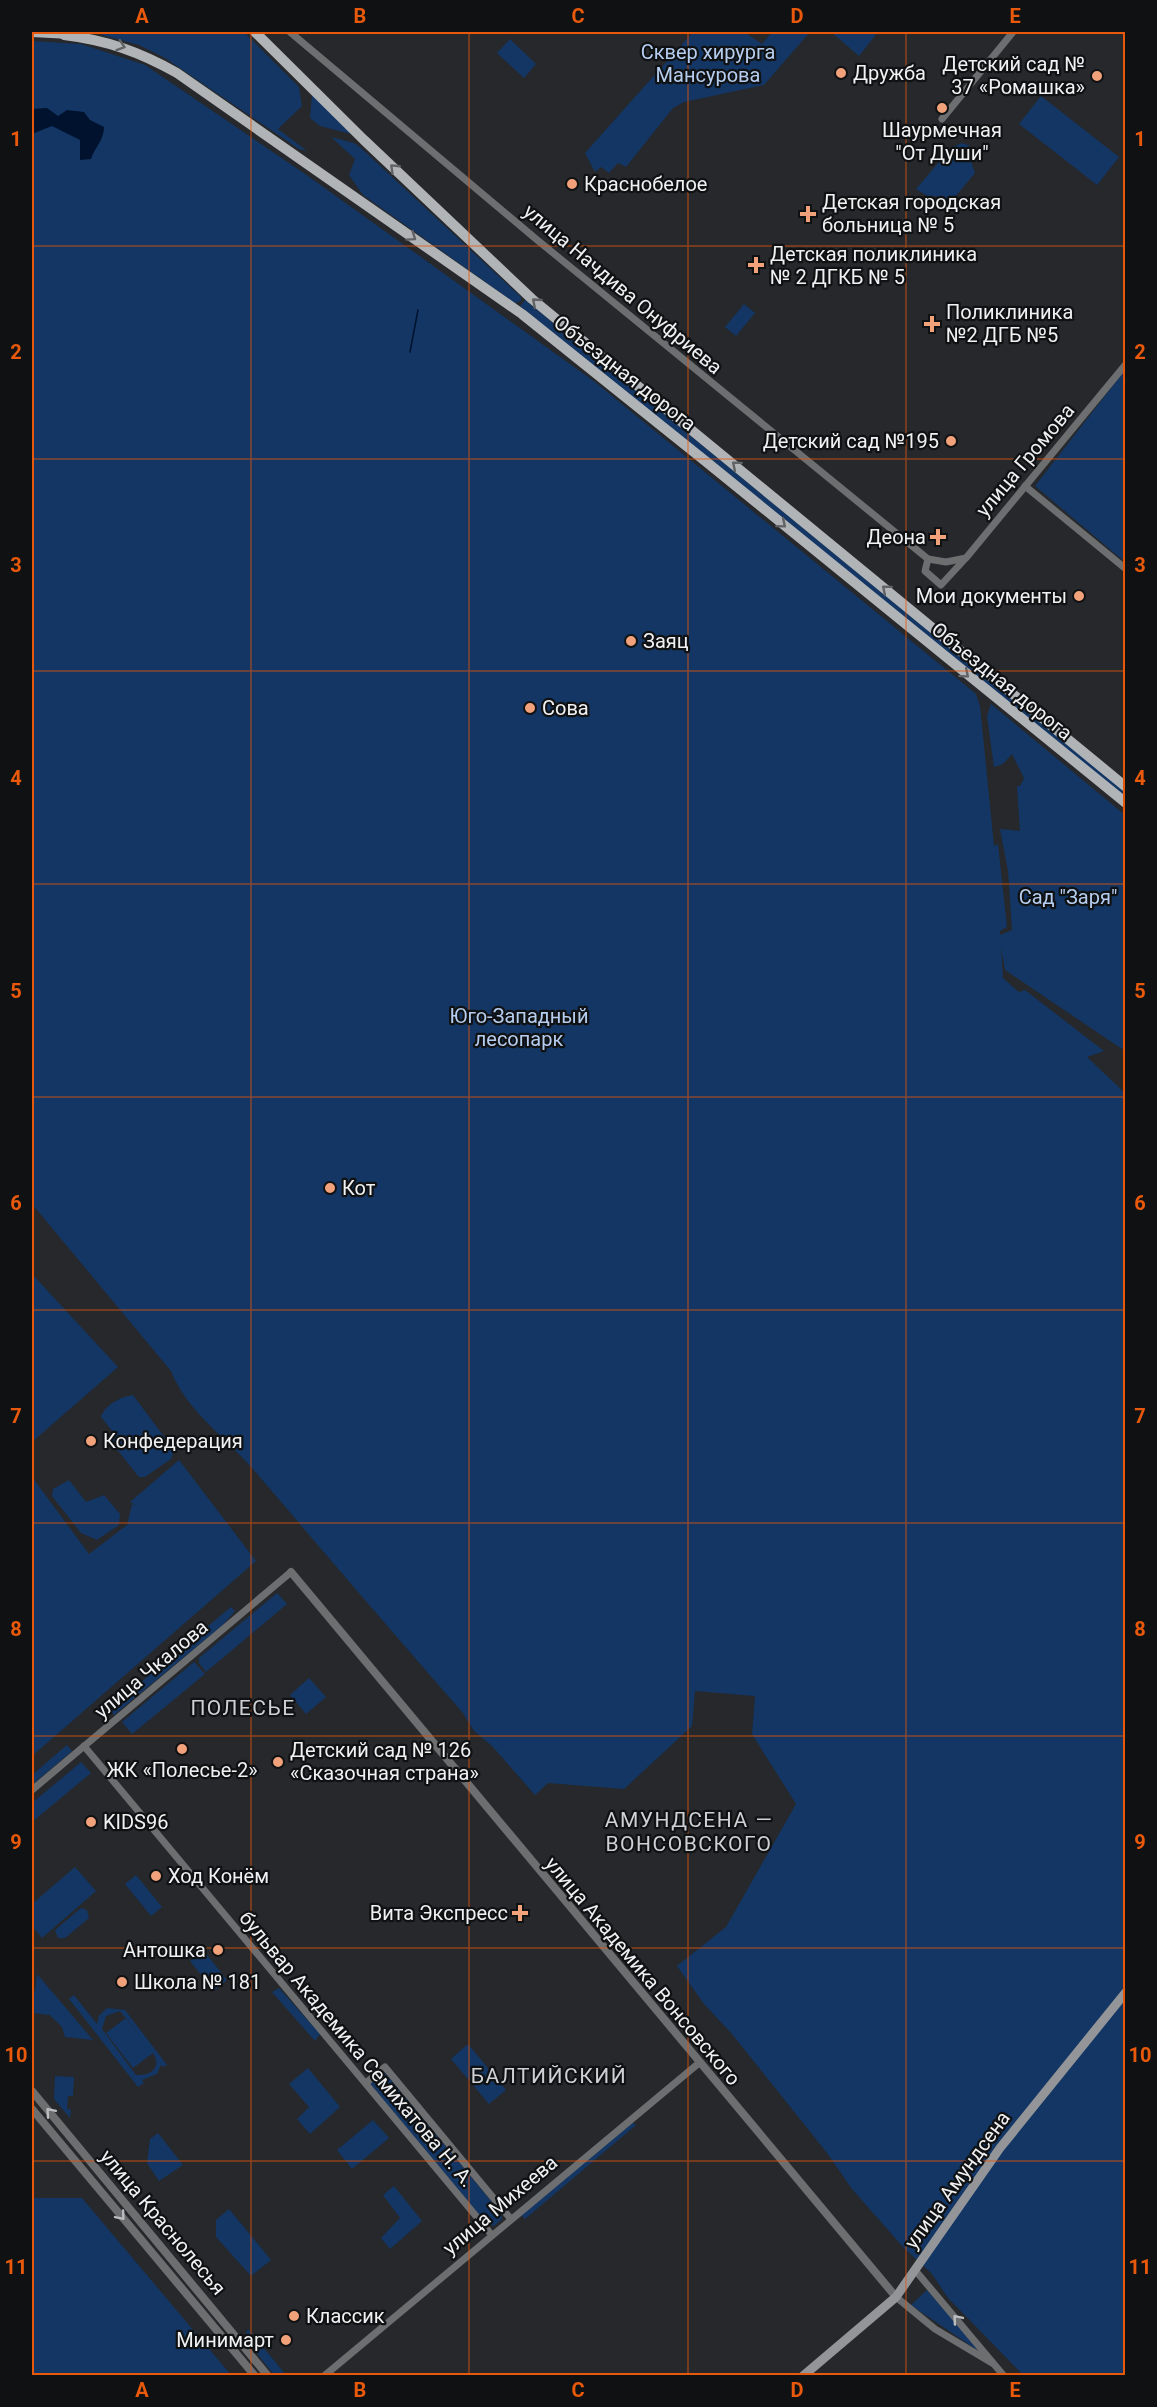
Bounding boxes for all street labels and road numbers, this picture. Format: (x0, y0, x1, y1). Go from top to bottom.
street label: улица Начдива Онуфриева (519, 199, 727, 379)
street label: Объездная дорога (549, 310, 701, 436)
street label: улица Громова (971, 399, 1079, 521)
street label: Объездная дорога (927, 617, 1077, 745)
street label: улица Чкалова (89, 1615, 213, 1723)
street label: улица Академика Вонсовского (540, 1852, 746, 2090)
street label: бульвар Академика Семихатова Н. А. (234, 1906, 480, 2192)
street label: улица Амундсена (899, 2106, 1015, 2254)
street label: улица Краснолесья (95, 2144, 231, 2300)
street label: улица Михеева (438, 2150, 562, 2260)

